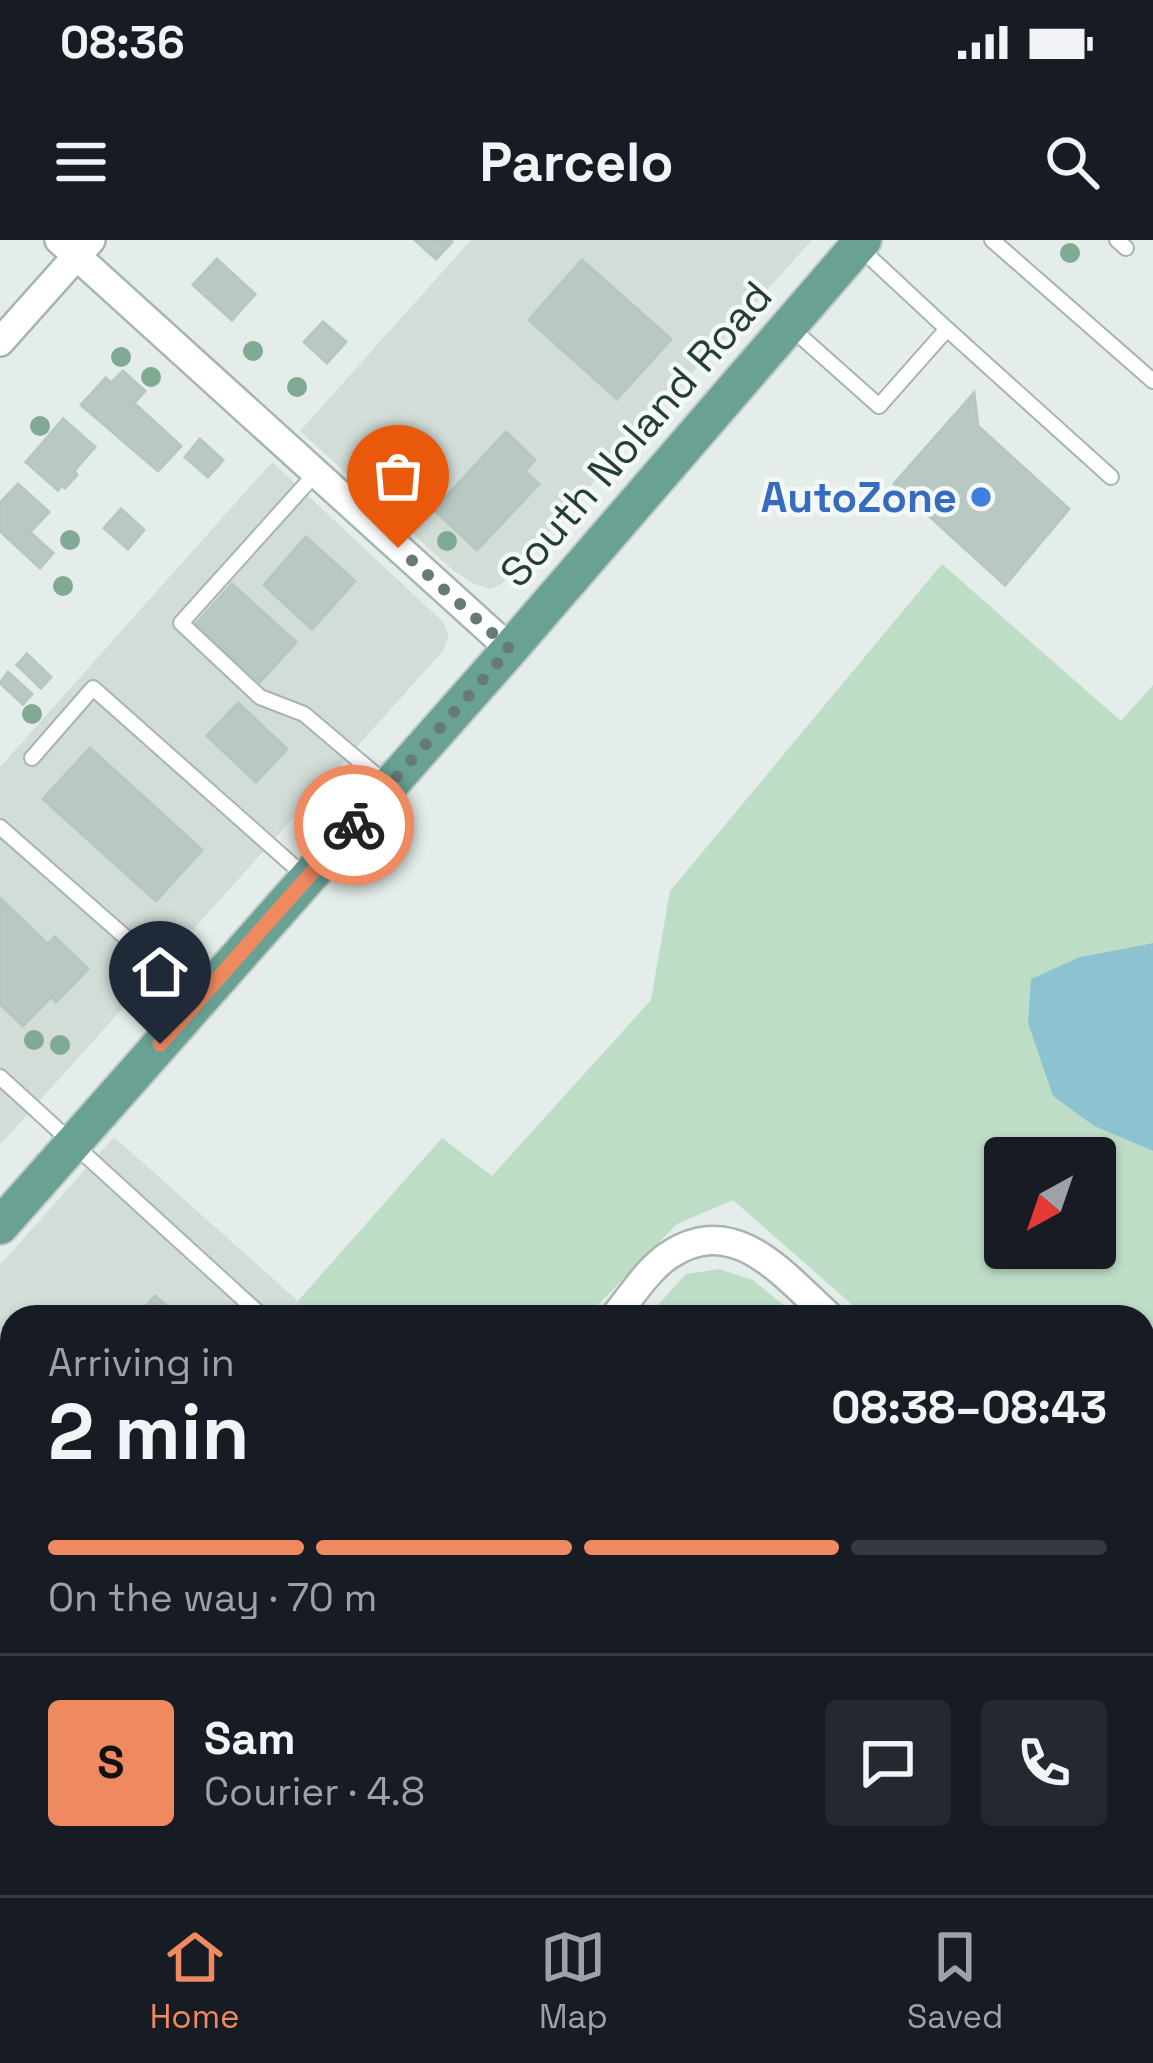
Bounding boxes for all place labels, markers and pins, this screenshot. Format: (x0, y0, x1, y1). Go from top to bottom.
pin (347, 425, 449, 548)
place label: AutoZone (761, 471, 957, 524)
marker: AutoZone (968, 484, 994, 510)
pin (109, 921, 211, 1044)

